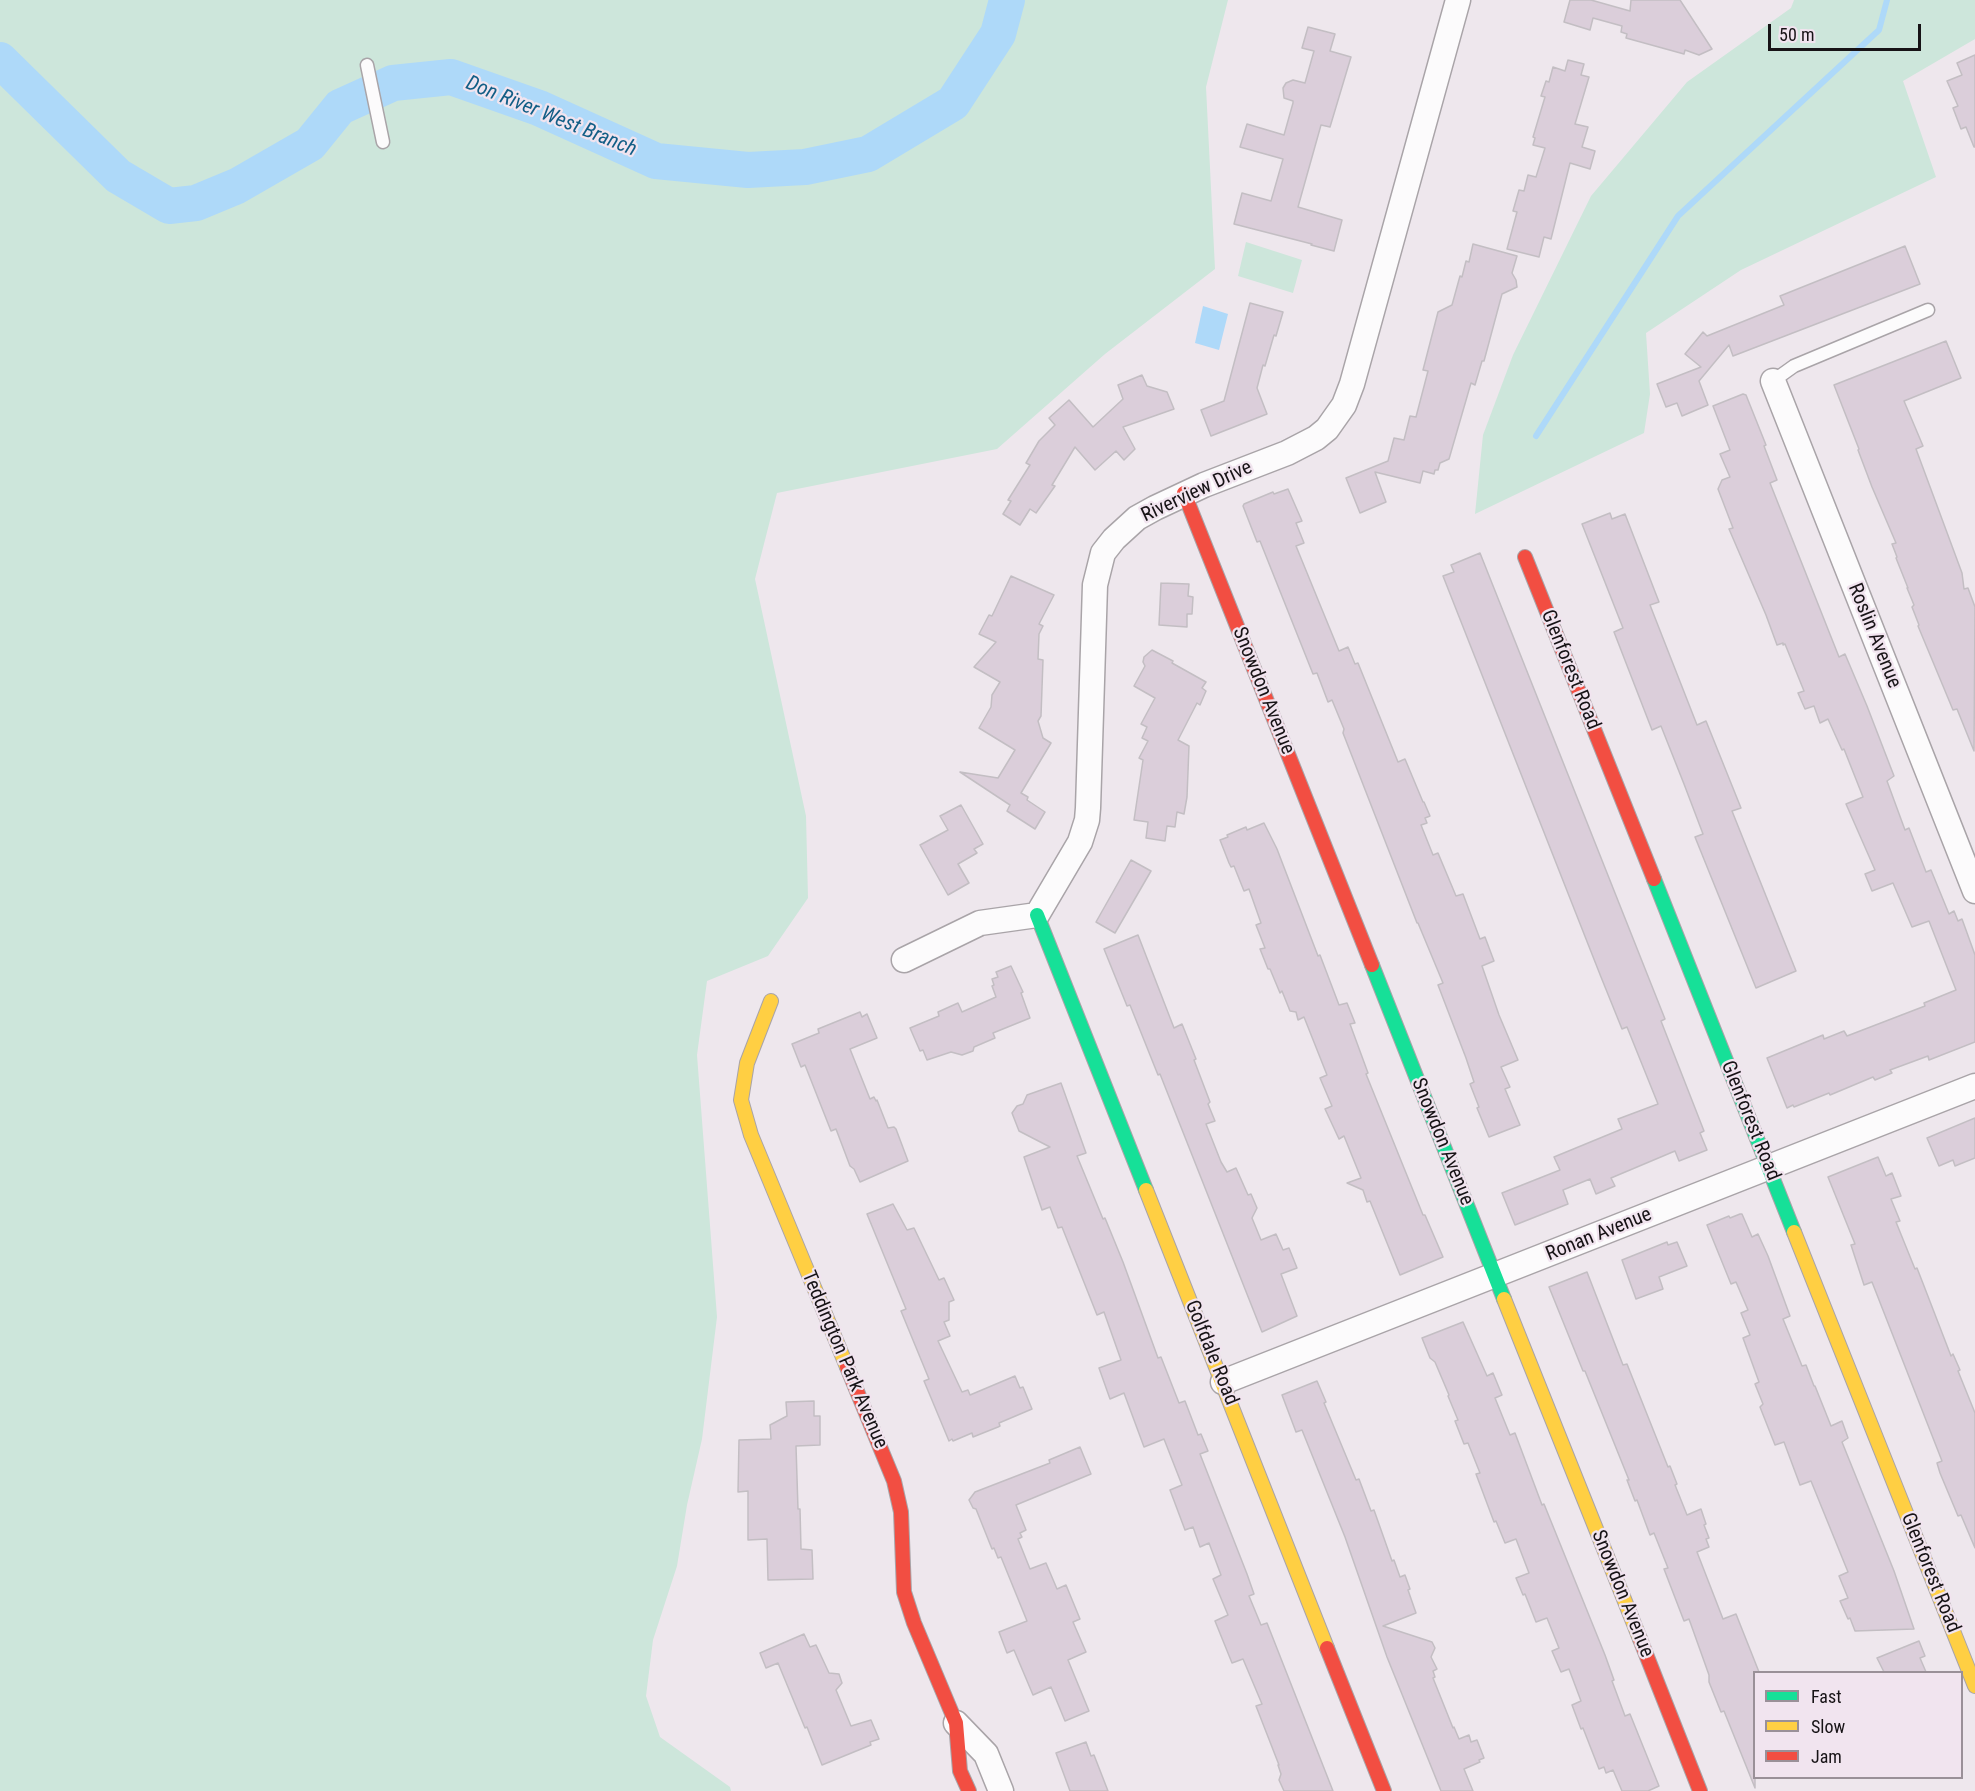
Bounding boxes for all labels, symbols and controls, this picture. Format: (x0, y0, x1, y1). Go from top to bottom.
scale bar (1771, 12, 1924, 50)
text: 50 m (1779, 24, 1814, 45)
water label: Don River West Branch (462, 71, 640, 163)
street label: Riverview Drive (1138, 456, 1256, 528)
street label: Roslin Avenue (1842, 580, 1906, 692)
street label: Glenforest Road (1535, 607, 1605, 733)
street label: Snowdon Avenue (1227, 624, 1299, 758)
street label: Glenforest Road (1715, 1058, 1785, 1184)
street label: Snowdon Avenue (1406, 1075, 1478, 1209)
street label: Ronan Avenue (1543, 1203, 1655, 1267)
street label: Teddington Park Avenue (796, 1268, 892, 1452)
street label: Golfdale Road (1179, 1297, 1243, 1409)
street label: Glenforest Road (1895, 1510, 1965, 1636)
street label: Snowdon Avenue (1586, 1527, 1658, 1661)
legend (1753, 1671, 1963, 1779)
text: Fast (1811, 1686, 1842, 1707)
text: Slow (1811, 1716, 1845, 1737)
text: Jam (1811, 1746, 1842, 1767)

